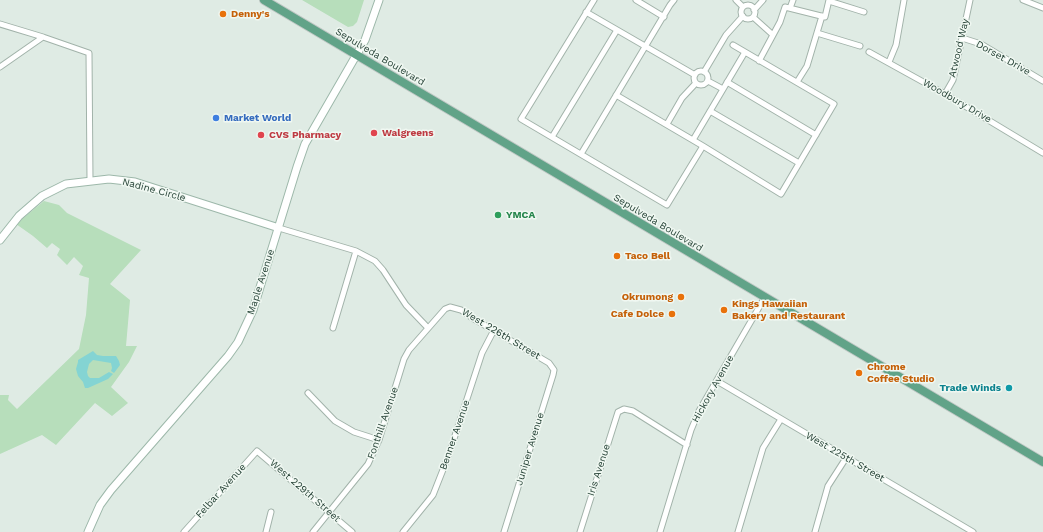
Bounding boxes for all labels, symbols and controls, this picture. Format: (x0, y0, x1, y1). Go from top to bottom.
place label: Denny's (231, 8, 270, 20)
marker: Denny's (218, 9, 228, 19)
street label: Atwood Way (946, 17, 972, 79)
street label: Sepulveda Boulevard (333, 26, 427, 88)
street label: Dorset Drive (974, 38, 1032, 78)
street label: Woodbury Drive (920, 76, 994, 126)
place label: Market World (224, 112, 291, 124)
marker: Market World (211, 113, 221, 123)
place label: Walgreens (382, 127, 434, 139)
marker: Walgreens (369, 128, 379, 138)
place label: CVS Pharmacy (269, 129, 341, 141)
marker: CVS Pharmacy (256, 130, 266, 140)
street label: Nadine Circle (121, 176, 187, 204)
street label: Sepulveda Boulevard (611, 192, 705, 254)
place label: YMCA (506, 209, 535, 221)
marker: YMCA (493, 210, 503, 220)
street label: Maple Avenue (245, 248, 277, 316)
place label: Taco Bell (625, 250, 670, 262)
marker: Taco Bell (612, 251, 622, 261)
place label: Okrumong (622, 291, 673, 303)
marker: Okrumong (676, 292, 686, 302)
place label: Kings Hawaiian Bakery and Restaurant (732, 298, 845, 322)
marker: Kings Hawaiian Bakery and Restaurant (719, 305, 729, 315)
street label: West 226th Street (460, 306, 542, 362)
place label: Cafe Dolce (611, 308, 664, 320)
marker: Cafe Dolce (667, 309, 677, 319)
street label: Hickory Avenue (690, 353, 736, 425)
place label: Chrome Coffee Studio (867, 361, 934, 384)
marker: Chrome Coffee Studio (854, 368, 864, 378)
place label: Trade Winds (940, 382, 1001, 394)
marker: Trade Winds (1004, 383, 1014, 393)
street label: Fonthill Avenue (365, 385, 401, 461)
street label: Benner Avenue (437, 398, 473, 472)
street label: Juniper Avenue (513, 411, 547, 487)
street label: West 225th Street (803, 429, 887, 485)
street label: Iris Avenue (585, 443, 613, 497)
street label: West 229th Street (267, 457, 343, 525)
street label: Felbar Avenue (193, 461, 249, 521)

